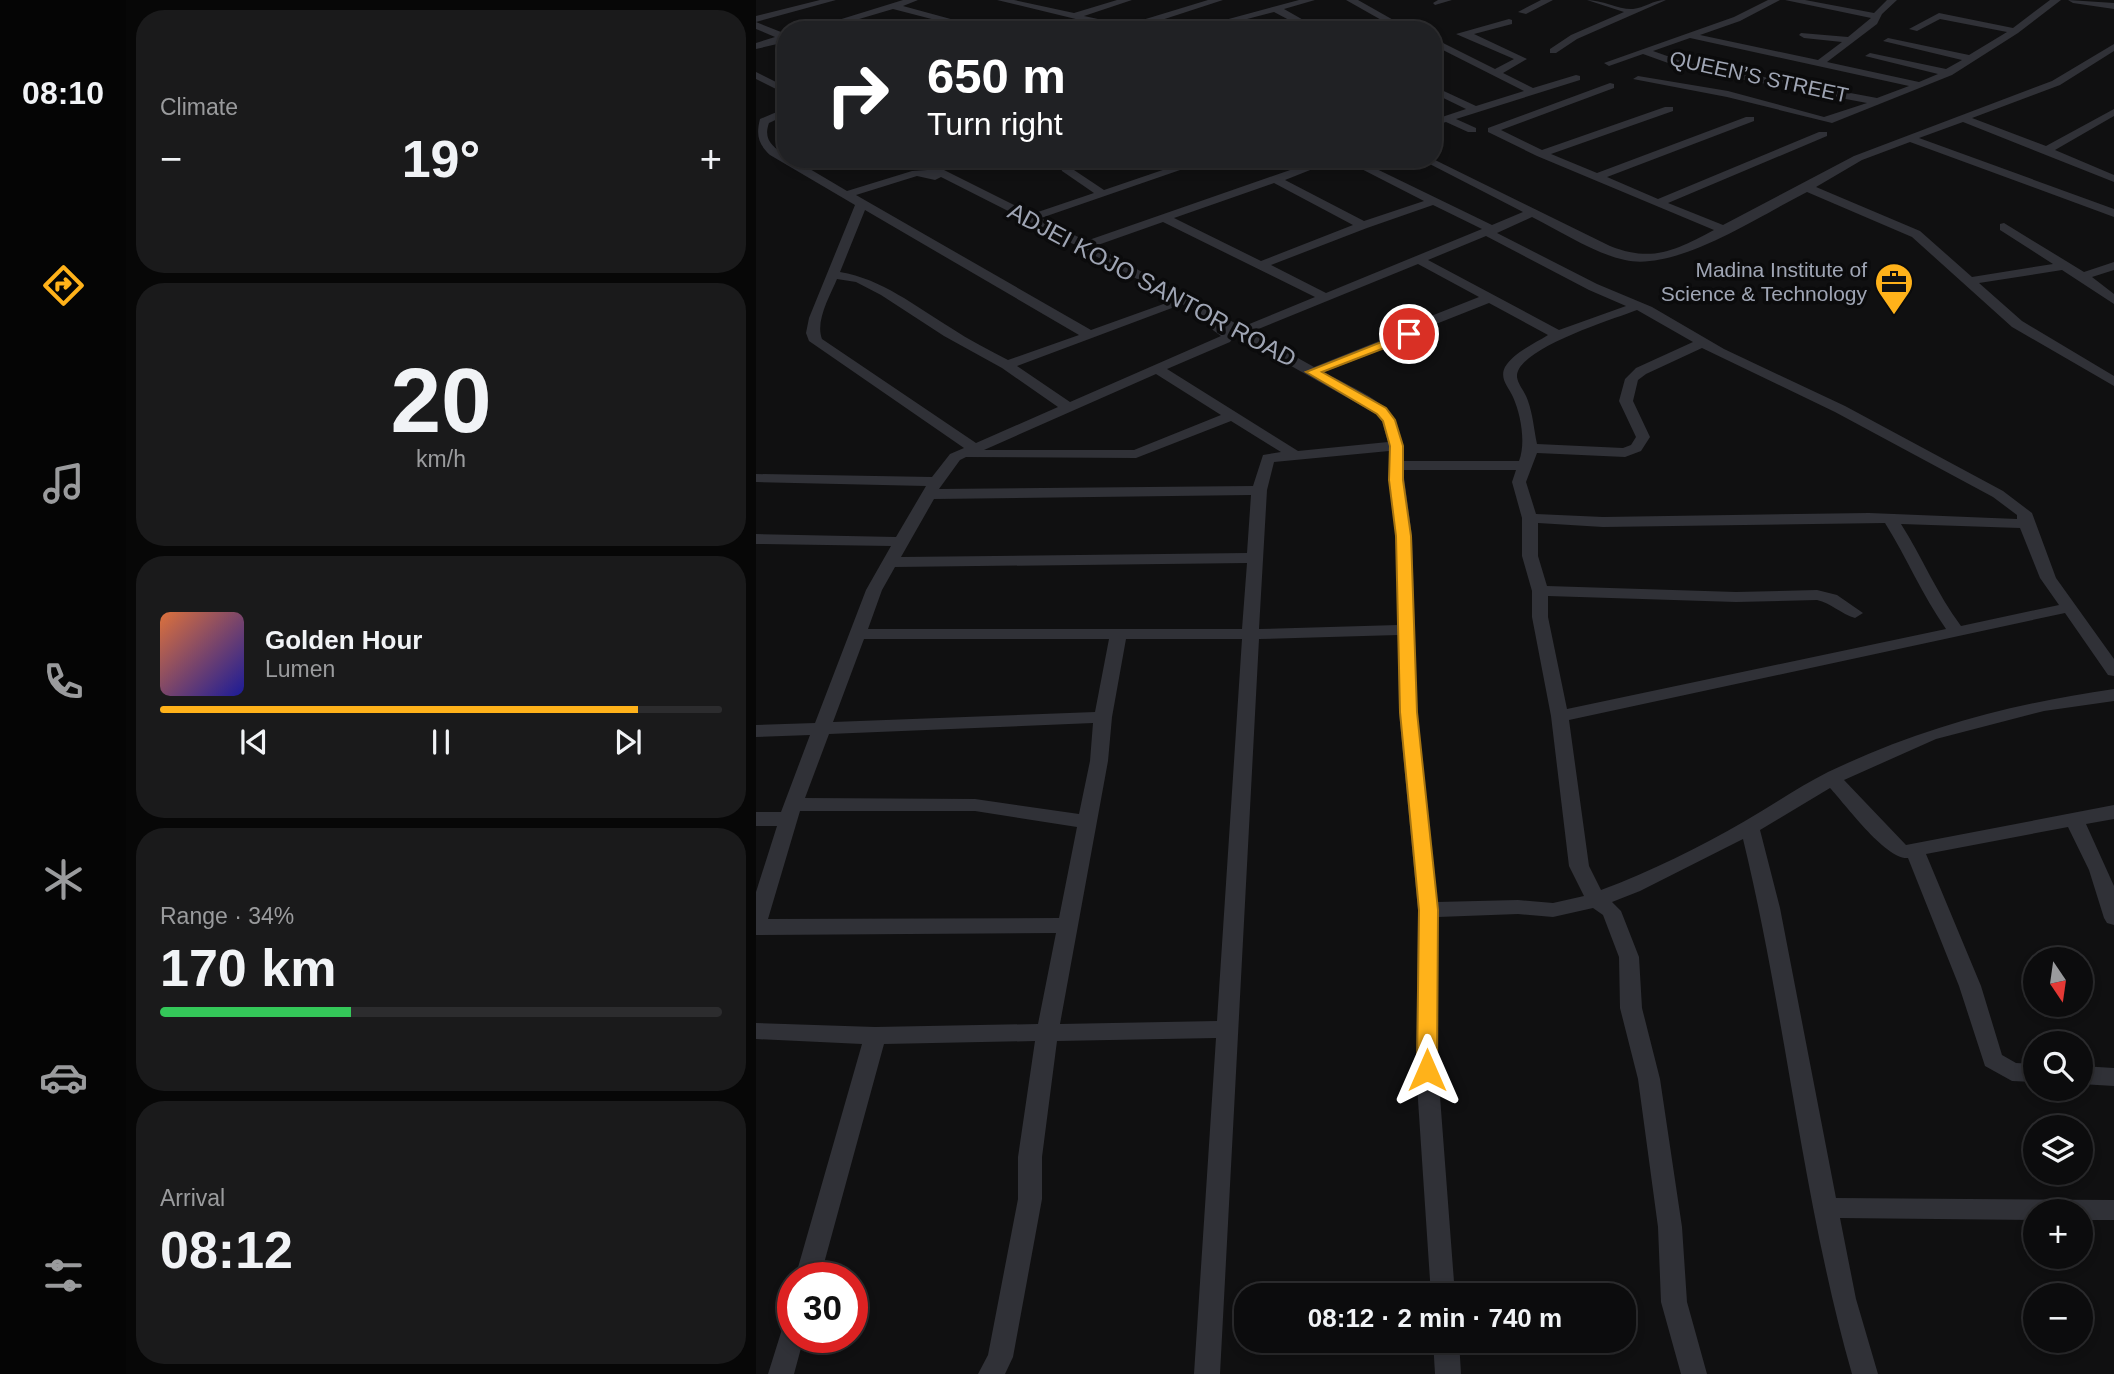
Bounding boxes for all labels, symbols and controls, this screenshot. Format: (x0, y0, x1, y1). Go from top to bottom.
street label: QUEEN’S STREET (1668, 46, 1851, 107)
icon: right (812, 49, 903, 140)
text: 650 m (927, 49, 1066, 103)
text: 08:10 (22, 75, 104, 111)
text: Climate (160, 94, 238, 120)
text: Turn right (927, 106, 1063, 142)
text: 19° (402, 130, 480, 188)
text: − (160, 138, 182, 180)
text: + (700, 138, 722, 180)
street label: ADJEI KOJO SANTOR ROAD (1004, 197, 1301, 372)
place label: Madina Institute of Science & Technology (1661, 258, 1867, 305)
icon: directions (39, 261, 88, 310)
office icon: Madina Institute of Science & Technology (1873, 261, 1915, 316)
pin (1379, 304, 1439, 364)
icon: arrive (1390, 315, 1428, 353)
text: 20 (390, 350, 492, 451)
text: km/h (416, 446, 466, 472)
icon: music (39, 459, 88, 508)
text: Golden Hour (265, 625, 422, 655)
text: Lumen (265, 656, 335, 682)
icon: phone (39, 657, 88, 706)
icon: previous (235, 723, 273, 761)
icon: pause (422, 723, 460, 761)
icon: next (609, 723, 647, 761)
icon: climate (39, 855, 88, 904)
text: Range · 34% (160, 903, 294, 929)
text: 170 km (160, 939, 336, 997)
north arrow (2023, 947, 2093, 1017)
map controls (2023, 947, 2093, 1353)
button: search (2023, 1031, 2093, 1101)
position arrow (1390, 1033, 1464, 1107)
icon: car (39, 1053, 88, 1102)
button: layers (2023, 1115, 2093, 1185)
text: Arrival (160, 1185, 225, 1211)
button: + (2023, 1199, 2093, 1269)
text: 08:12 (160, 1221, 293, 1279)
icon: filters (39, 1251, 88, 1300)
speed limit sign: 30 (777, 1262, 868, 1353)
button: − (2023, 1283, 2093, 1353)
text: 08:12 · 2 min · 740 m (1308, 1303, 1562, 1333)

